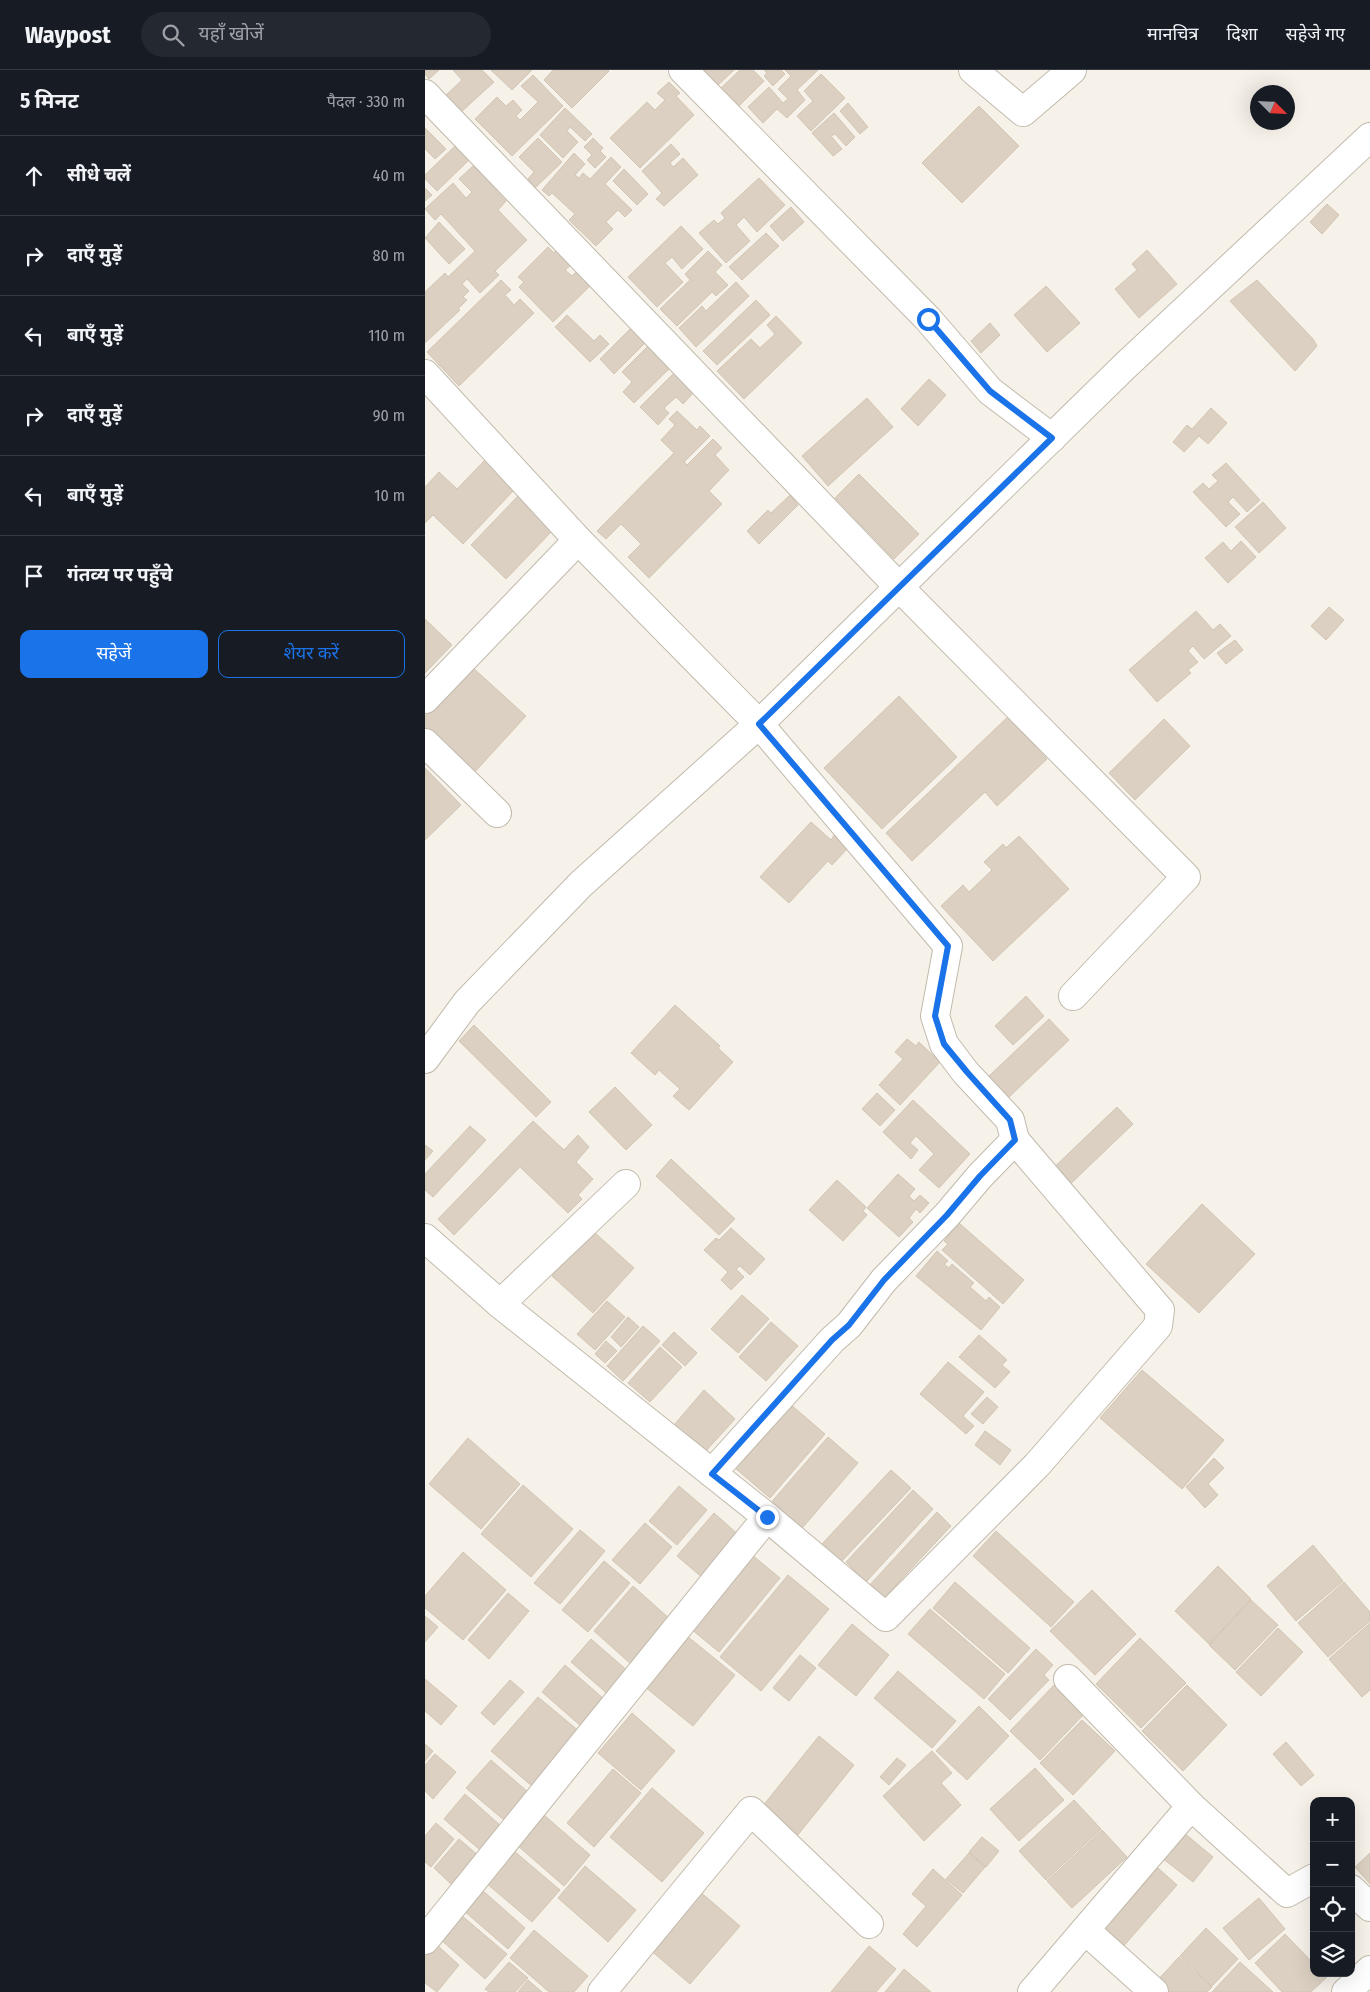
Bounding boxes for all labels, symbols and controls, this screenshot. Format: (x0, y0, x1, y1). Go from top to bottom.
search box (141, 12, 491, 57)
text: Waypost (25, 21, 111, 49)
icon: search (159, 21, 187, 49)
text: यहाँ खोजें (199, 22, 264, 45)
text: मानचित्र (1147, 23, 1198, 45)
text: दिशा (1226, 23, 1258, 45)
text: सहेजे गए (1286, 23, 1345, 45)
north arrow (1250, 85, 1295, 130)
text: 5 मिनट (20, 88, 79, 114)
text: पैदल · 330 m (327, 92, 405, 111)
icon: ahead (20, 162, 48, 190)
text: सीधे चलें (67, 163, 131, 186)
text: 40 m (373, 166, 405, 185)
icon: right (20, 242, 48, 270)
text: दाएँ मुड़ें (67, 243, 122, 266)
text: 80 m (373, 246, 405, 265)
route start (917, 308, 940, 331)
icon: left (20, 322, 48, 350)
text: बाएँ मुड़ें (67, 323, 123, 346)
text: 110 m (368, 326, 405, 345)
icon: right (20, 402, 48, 430)
text: दाएँ मुड़ें (67, 403, 122, 426)
text: 90 m (373, 406, 405, 425)
icon: left (20, 482, 48, 510)
text: बाएँ मुड़ें (67, 483, 123, 506)
text: 10 m (374, 486, 405, 505)
icon: arrive (20, 562, 48, 590)
text: गंतव्य पर पहुँचे (67, 563, 173, 586)
button: सहेजें (20, 630, 208, 678)
button: शेयर करें (218, 630, 405, 678)
route end (756, 1506, 779, 1529)
map controls (1310, 1797, 1355, 1977)
button: + (1310, 1797, 1355, 1842)
button: − (1310, 1842, 1355, 1887)
button: locate (1310, 1887, 1355, 1932)
button: layers (1310, 1932, 1355, 1977)

